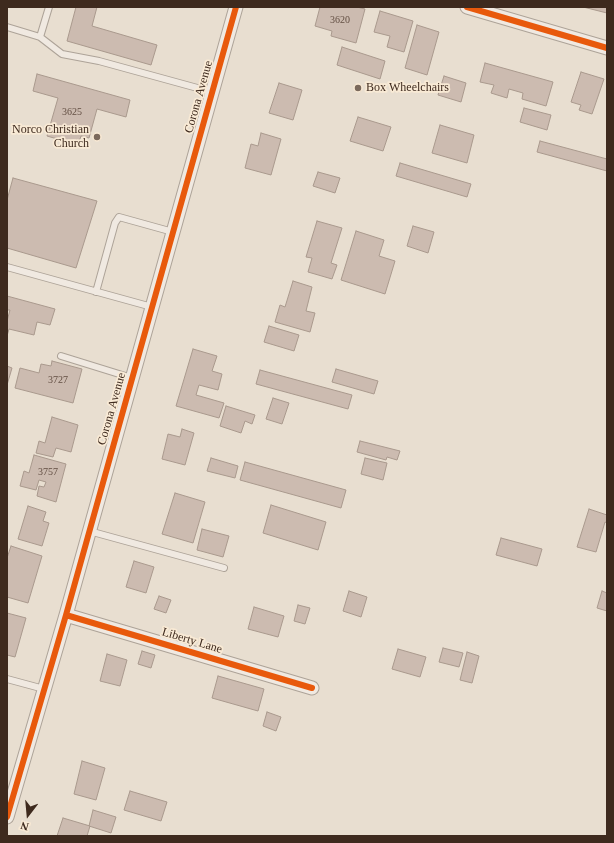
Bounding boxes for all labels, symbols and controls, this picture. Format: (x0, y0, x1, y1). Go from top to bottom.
house number: 3620 (330, 14, 350, 26)
street label: Corona Avenue (182, 59, 216, 135)
place label: Box Wheelchairs (366, 81, 449, 95)
marker: Box Wheelchairs (353, 83, 363, 93)
house number: 3625 (62, 106, 82, 118)
place label: Norco Christian Church (12, 123, 89, 151)
marker: Norco Christian Church (92, 132, 102, 142)
street label: Corona Avenue (95, 371, 129, 447)
house number: 3727 (48, 374, 68, 386)
house number: 3757 (38, 466, 58, 478)
street label: Liberty Lane (160, 625, 224, 657)
north arrow (8, 795, 48, 835)
text: N (19, 820, 30, 833)

